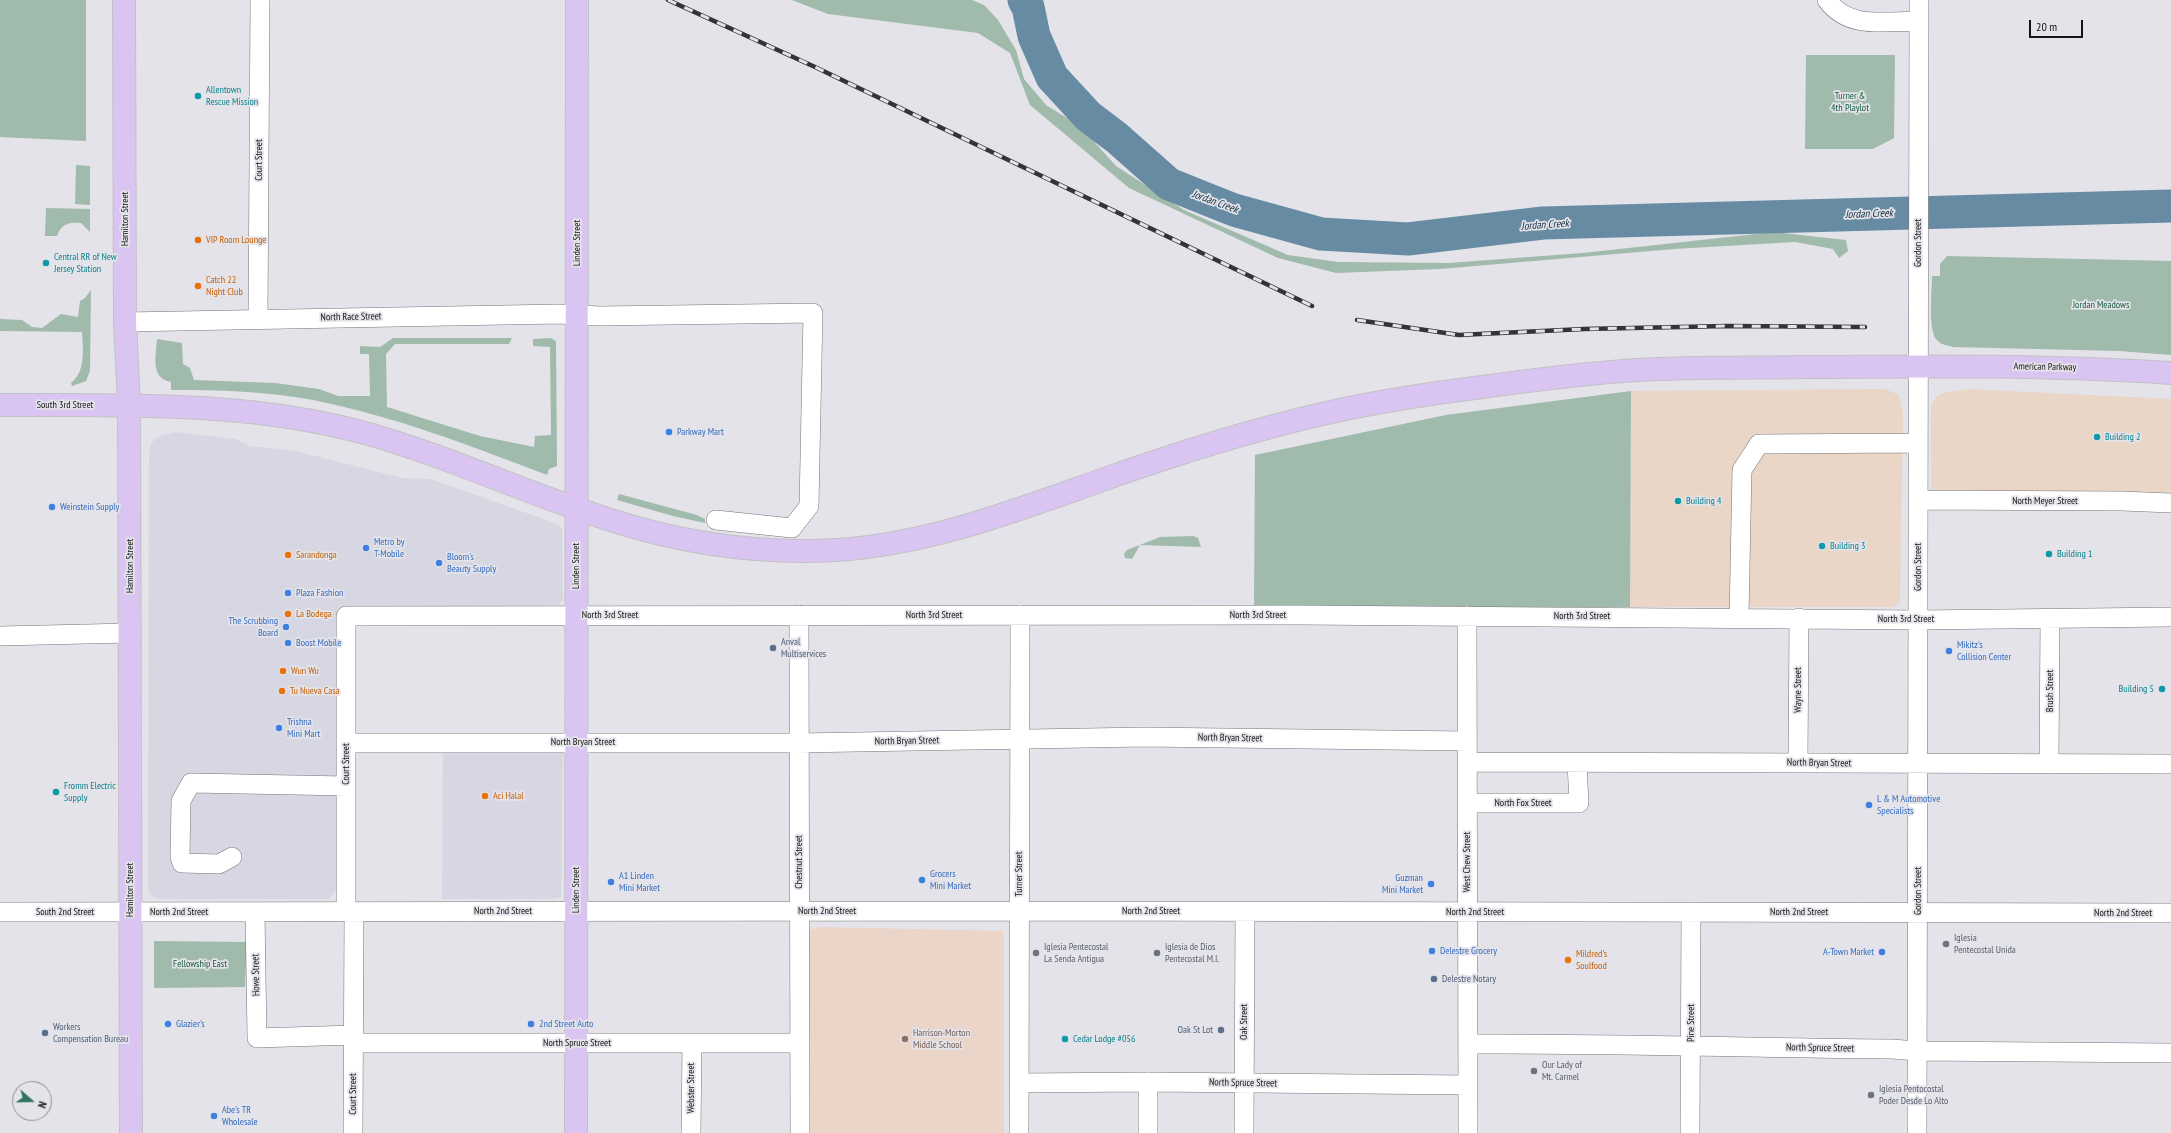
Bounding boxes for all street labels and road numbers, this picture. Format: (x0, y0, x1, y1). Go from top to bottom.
street label: Court Street (253, 139, 265, 181)
street label: Hamilton Street (119, 192, 131, 246)
street label: Gordon Street (1912, 219, 1924, 267)
street label: Linden Street (571, 220, 583, 266)
street label: North Race Street (320, 310, 382, 324)
street label: American Parkway (2013, 360, 2077, 374)
street label: South 3rd Street (37, 399, 93, 411)
street label: North Meyer Street (2012, 495, 2078, 507)
street label: Hamilton Street (124, 539, 136, 593)
street label: Linden Street (570, 543, 582, 589)
street label: Gordon Street (1912, 543, 1924, 591)
street label: North 3rd Street (582, 609, 638, 621)
street label: North 3rd Street (906, 609, 962, 621)
street label: North 3rd Street (1230, 609, 1286, 621)
street label: North 3rd Street (1554, 610, 1610, 622)
street label: North 3rd Street (1878, 613, 1934, 625)
street label: Wayne Street (1792, 667, 1804, 713)
street label: Brush Street (2044, 670, 2056, 712)
street label: North Bryan Street (1198, 731, 1262, 745)
street label: North Bryan Street (875, 734, 939, 748)
street label: North Bryan Street (551, 736, 615, 748)
street label: Court Street (340, 743, 352, 785)
street label: North Bryan Street (1787, 756, 1851, 770)
street label: North Fox Street (1494, 797, 1552, 809)
street label: West Chew Street (1461, 832, 1473, 892)
street label: Chestnut Street (793, 835, 805, 889)
street label: Turner Street (1013, 852, 1025, 896)
street label: Hamilton Street (124, 863, 136, 917)
street label: Linden Street (570, 867, 582, 913)
street label: Gordon Street (1912, 867, 1924, 915)
street label: North 2nd Street (474, 905, 532, 917)
street label: North 2nd Street (798, 905, 856, 917)
street label: North 2nd Street (1122, 905, 1180, 917)
street label: South 2nd Street (36, 906, 94, 918)
street label: North 2nd Street (150, 906, 208, 918)
street label: North 2nd Street (1446, 906, 1504, 918)
street label: North 2nd Street (1770, 906, 1828, 918)
street label: North 2nd Street (2094, 907, 2152, 919)
street label: Howe Street (250, 954, 262, 996)
street label: Oak Street (1238, 1004, 1250, 1040)
street label: Pine Street (1685, 1004, 1697, 1042)
street label: North Spruce Street (543, 1037, 611, 1049)
street label: North Spruce Street (1786, 1041, 1854, 1055)
street label: Webster Street (685, 1063, 697, 1113)
street label: Court Street (347, 1073, 359, 1115)
street label: North Spruce Street (1209, 1076, 1277, 1090)

